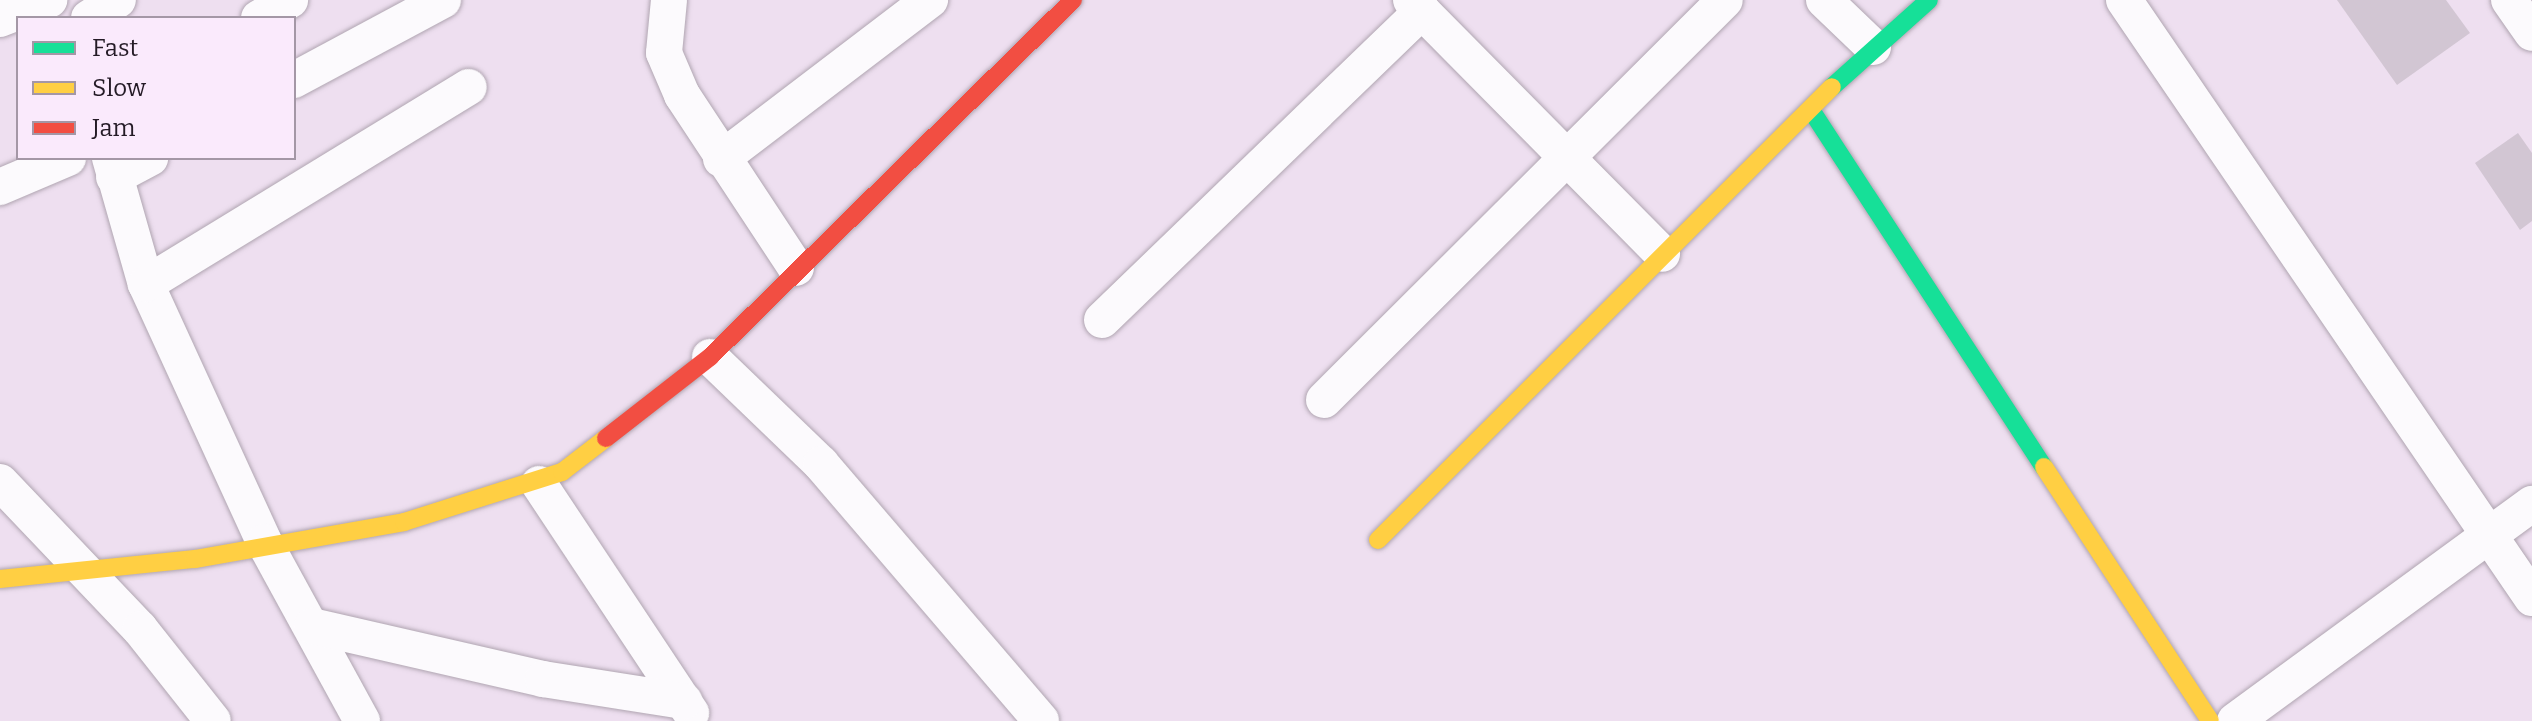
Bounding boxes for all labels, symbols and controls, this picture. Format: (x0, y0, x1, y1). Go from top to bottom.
legend (16, 16, 296, 160)
text: Fast (92, 34, 138, 62)
text: Slow (92, 74, 146, 102)
text: Jam (92, 114, 135, 142)

